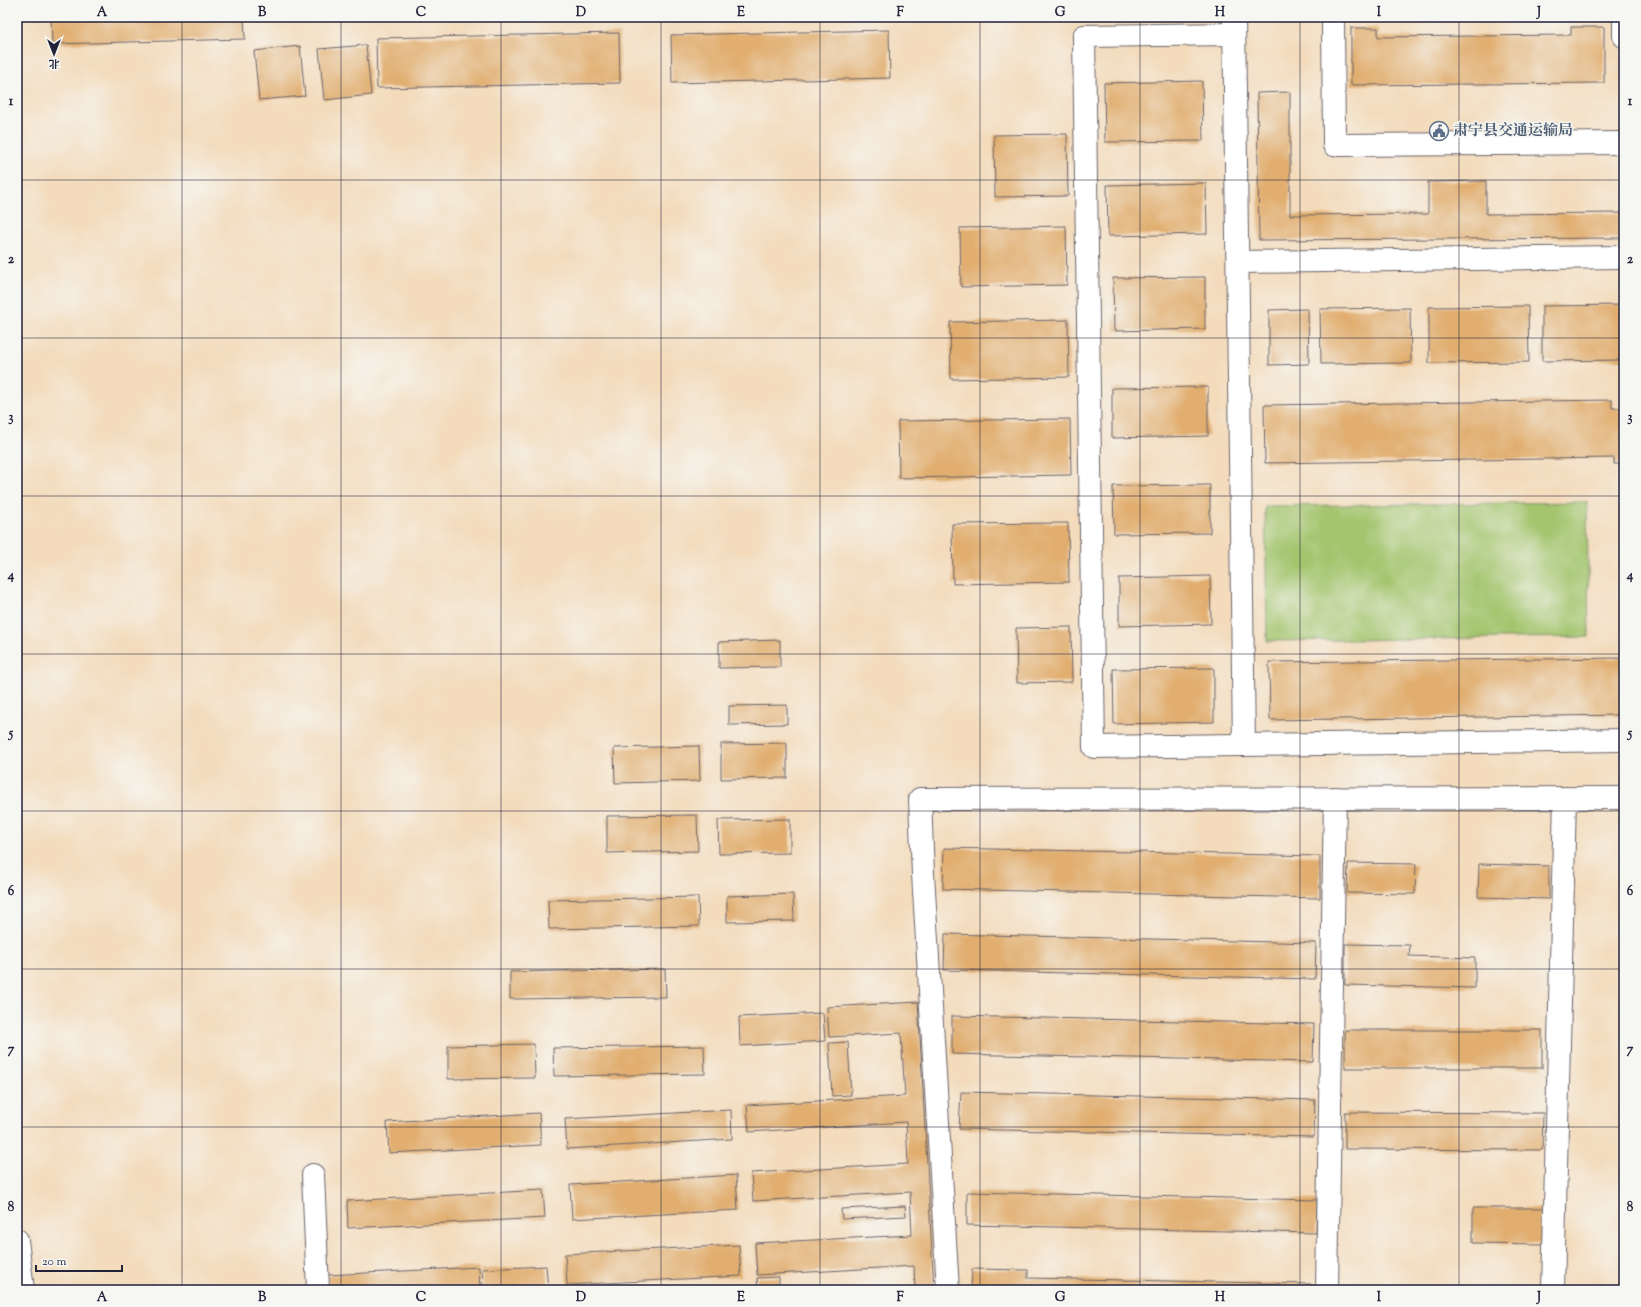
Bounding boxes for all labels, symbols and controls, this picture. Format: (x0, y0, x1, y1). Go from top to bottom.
text: A (97, 4, 108, 22)
text: B (258, 4, 267, 22)
text: C (416, 4, 426, 22)
text: D (576, 4, 586, 22)
text: E (737, 4, 745, 22)
text: F (896, 4, 904, 22)
text: G (1055, 4, 1066, 22)
text: H (1215, 4, 1226, 22)
text: I (1377, 4, 1382, 22)
text: J (1536, 4, 1541, 22)
north arrow (34, 34, 74, 74)
text: 北 (49, 55, 60, 71)
text: 1 (9, 93, 14, 111)
text: 1 (1628, 93, 1633, 111)
public building icon: 肃宁县交通运输局 (1428, 120, 1450, 142)
place label: 肃宁县交通运输局 (1453, 121, 1573, 142)
text: 2 (8, 251, 15, 269)
text: 2 (1627, 251, 1634, 269)
text: 3 (8, 409, 14, 427)
text: 3 (1627, 409, 1633, 427)
text: 4 (7, 567, 15, 585)
text: 4 (1626, 567, 1634, 585)
text: 5 (8, 725, 14, 743)
text: 5 (1627, 725, 1633, 743)
text: 6 (8, 883, 15, 901)
text: 6 (1627, 883, 1634, 901)
text: 7 (8, 1041, 15, 1059)
text: 7 (1627, 1041, 1634, 1059)
text: 8 (8, 1199, 15, 1217)
text: 8 (1627, 1199, 1634, 1217)
scale bar (36, 1247, 122, 1273)
text: 20 m (42, 1253, 67, 1271)
text: A (97, 1289, 108, 1307)
text: B (258, 1289, 267, 1307)
text: C (416, 1289, 426, 1307)
text: D (576, 1289, 586, 1307)
text: E (737, 1289, 745, 1307)
text: F (896, 1289, 904, 1307)
text: G (1055, 1289, 1066, 1307)
text: H (1215, 1289, 1226, 1307)
text: I (1377, 1289, 1382, 1307)
text: J (1536, 1289, 1541, 1307)

